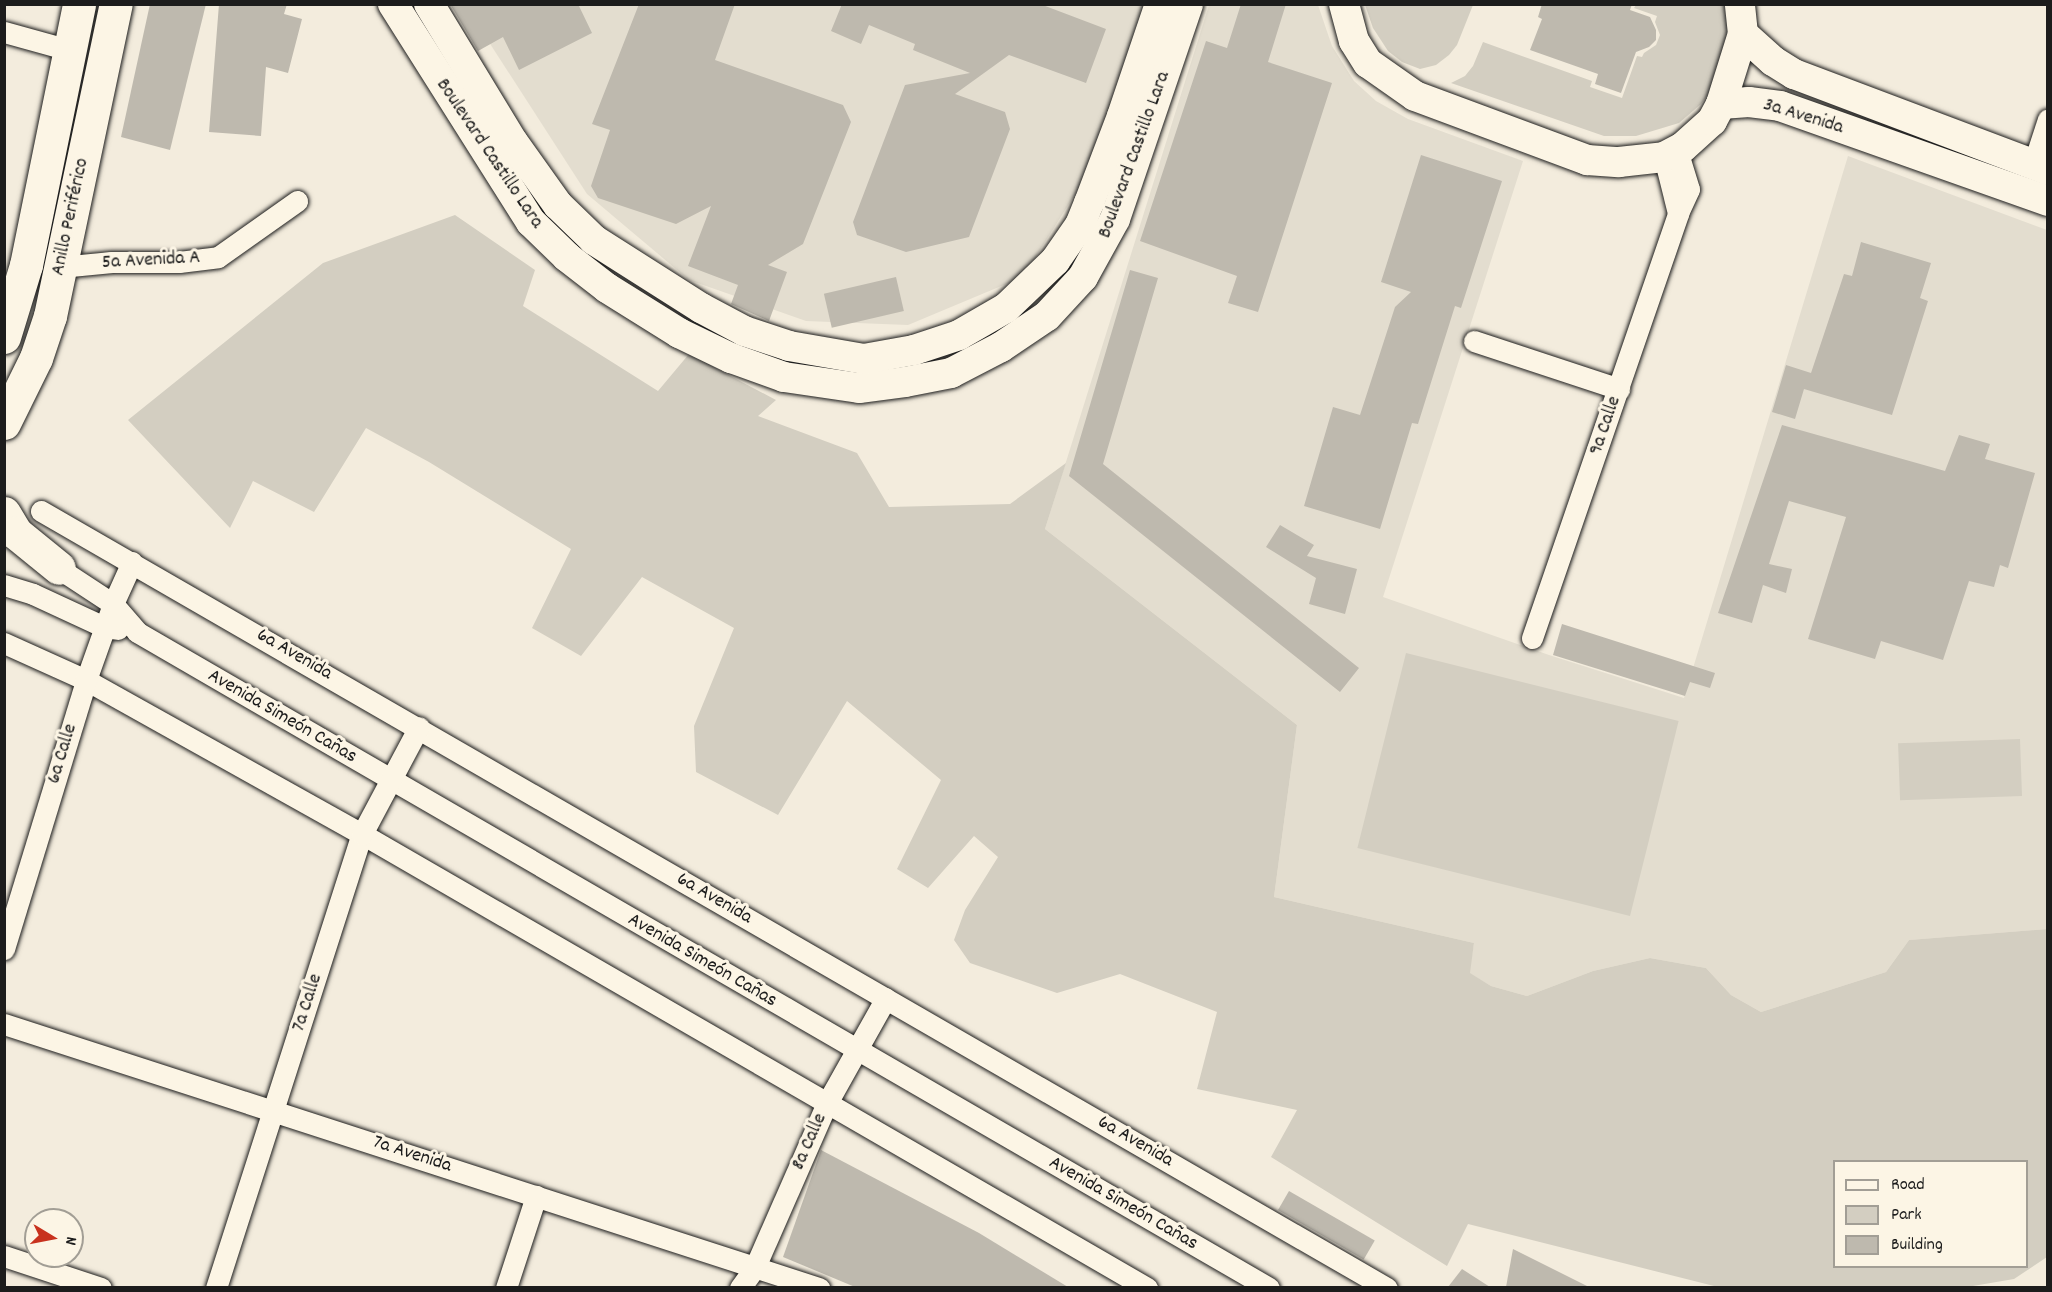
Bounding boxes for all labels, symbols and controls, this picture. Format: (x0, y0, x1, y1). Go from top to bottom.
street label: Boulevard Castillo Lara (1094, 68, 1176, 242)
street label: Boulevard Castillo Lara (430, 74, 548, 234)
street label: 3a Avenida (1760, 93, 1846, 141)
street label: Anillo Periférico (47, 156, 95, 278)
street label: 5a Avenida A (101, 246, 201, 276)
street label: 9a Calle (1585, 393, 1627, 459)
street label: 6a Avenida (252, 624, 336, 686)
street label: Avenida Simeón Cañas (203, 665, 361, 769)
street label: 6a Calle (43, 721, 83, 787)
street label: 6a Avenida (672, 868, 756, 930)
street label: Avenida Simeón Cañas (623, 909, 781, 1013)
street label: 7a Calle (287, 971, 329, 1035)
street label: 8a Calle (787, 1110, 833, 1174)
street label: 6a Avenida (1093, 1111, 1177, 1173)
street label: 7a Avenida (370, 1131, 454, 1179)
street label: Avenida Simeón Cañas (1044, 1152, 1202, 1256)
legend (1833, 1160, 2028, 1268)
text: Road (1891, 1173, 1925, 1198)
text: Park (1891, 1203, 1922, 1228)
north arrow (24, 1208, 84, 1268)
text: Building (1891, 1233, 1943, 1258)
text: N (58, 1235, 82, 1247)

